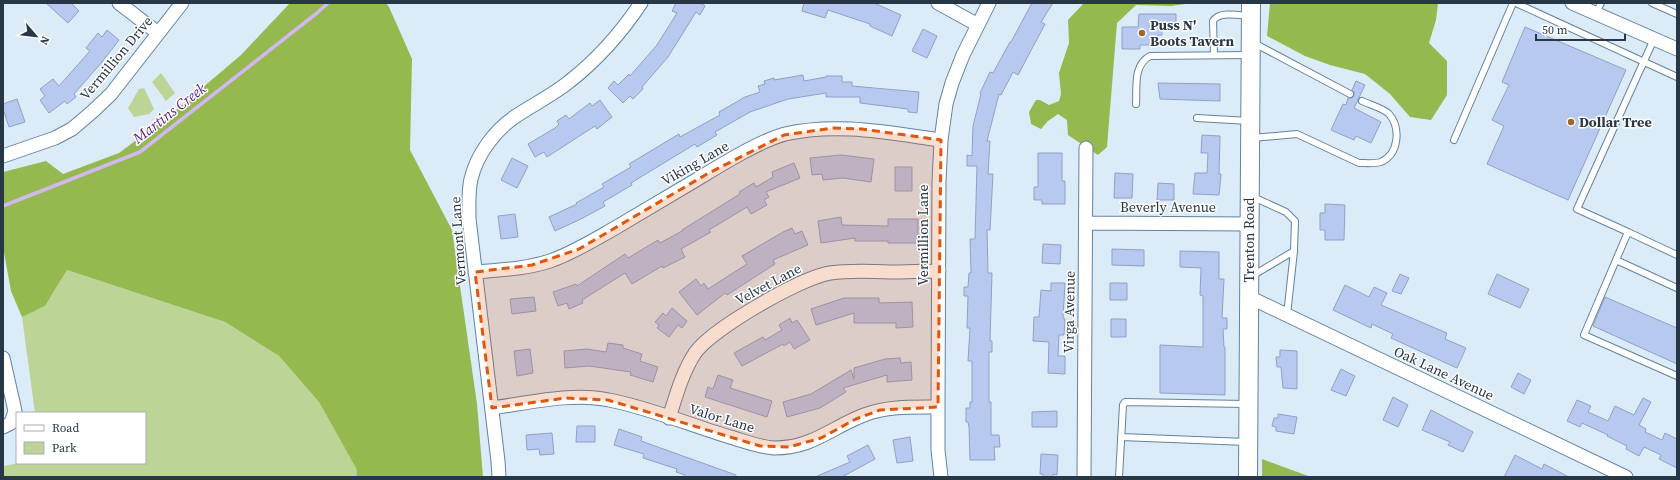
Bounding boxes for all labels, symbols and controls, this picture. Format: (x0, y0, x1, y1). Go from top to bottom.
street label: Vermillion Drive (75, 12, 157, 104)
place label: Puss N' Boots Tavern (1150, 15, 1234, 51)
north arrow (16, 16, 56, 56)
scale bar (1536, 16, 1625, 42)
text: 50 m (1542, 22, 1568, 38)
marker: Puss N' Boots Tavern (1137, 28, 1147, 38)
text: N (36, 33, 53, 48)
water label: Martins Creek (127, 77, 211, 149)
place label: Dollar Tree (1579, 112, 1652, 132)
marker: Dollar Tree (1566, 117, 1576, 127)
street label: Viking Lane (658, 136, 732, 190)
street label: Vermillion Lane (913, 184, 933, 286)
street label: Vermont Lane (445, 196, 471, 286)
street label: Beverly Avenue (1120, 197, 1216, 217)
street label: Trenton Road (1239, 197, 1259, 283)
street label: Velvet Lane (731, 258, 805, 310)
street label: Virga Avenue (1058, 271, 1080, 353)
street label: Oak Lane Avenue (1391, 341, 1497, 405)
street label: Valor Lane (687, 399, 757, 437)
legend (16, 412, 146, 464)
text: Road (52, 420, 79, 436)
text: Park (52, 440, 77, 456)

